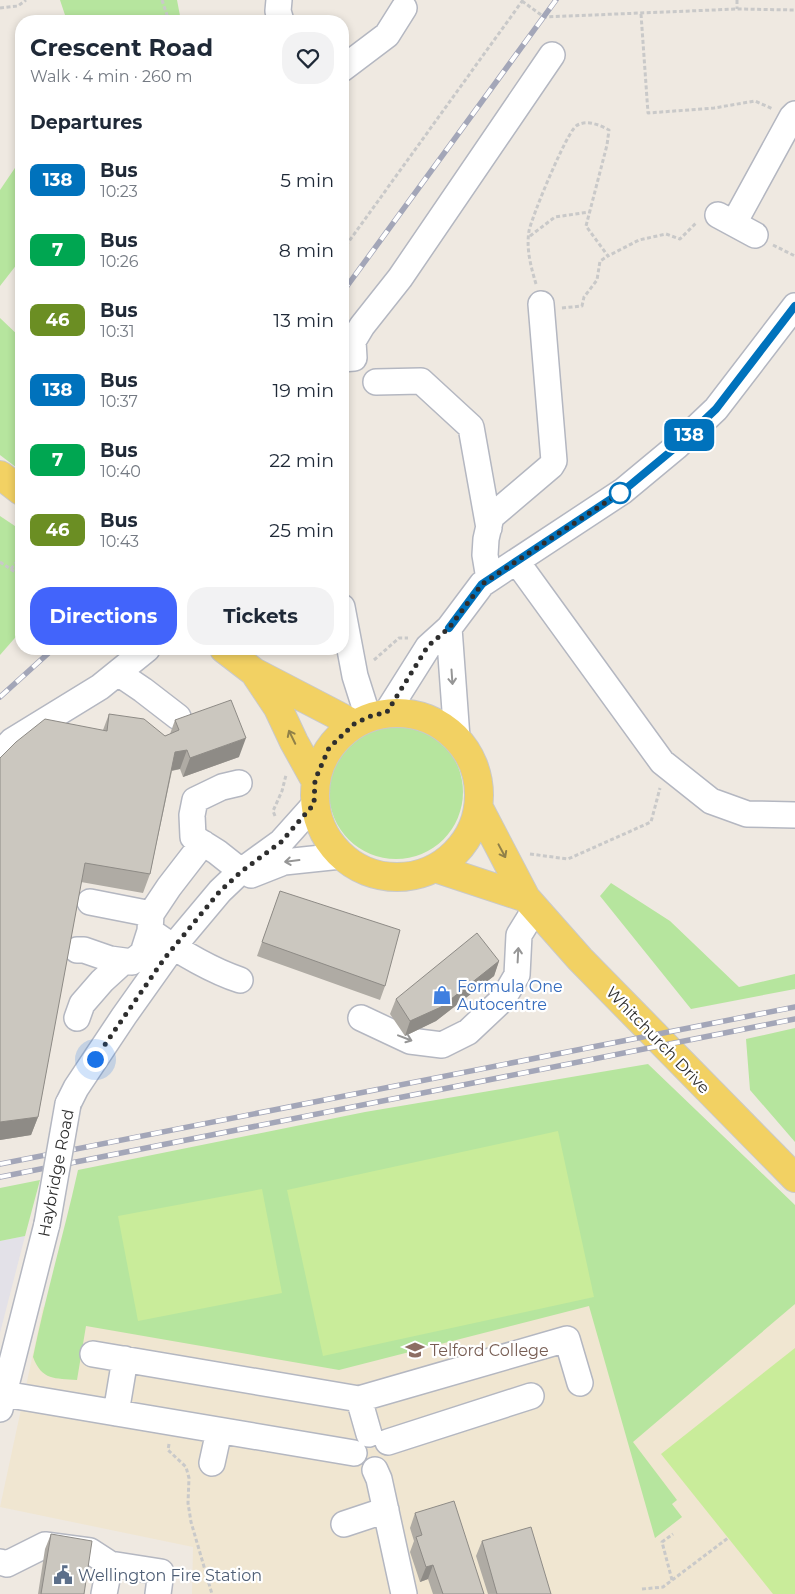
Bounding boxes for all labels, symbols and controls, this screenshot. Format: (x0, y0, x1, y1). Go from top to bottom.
button: heart (282, 32, 334, 84)
text: Crescent Road (30, 33, 213, 62)
text: Walk · 4 min · 260 m (30, 67, 192, 86)
text: Departures (30, 111, 142, 134)
text: Bus (100, 159, 138, 182)
text: 138 (43, 169, 72, 191)
text: 5 min (280, 169, 334, 192)
text: 10:23 (100, 182, 138, 201)
text: Bus (100, 229, 138, 252)
text: 7 (52, 239, 63, 261)
text: 8 min (279, 239, 334, 262)
text: 10:26 (100, 252, 139, 271)
text: Bus (100, 299, 138, 322)
text: 46 (46, 309, 69, 331)
text: 13 min (273, 309, 334, 332)
text: 10:31 (100, 322, 135, 341)
text: Bus (100, 369, 138, 392)
text: 138 (43, 379, 72, 401)
text: 19 min (272, 379, 334, 402)
text: 10:37 (100, 392, 138, 411)
line badge: 138 (660, 419, 718, 451)
text: 138 (674, 424, 704, 446)
text: Bus (100, 439, 138, 462)
text: 7 (52, 449, 63, 471)
text: 22 min (269, 449, 334, 472)
text: 10:40 (100, 462, 141, 481)
unlabelled marker (609, 482, 631, 504)
text: Bus (100, 509, 138, 532)
text: 46 (46, 519, 69, 541)
text: 25 min (269, 519, 334, 542)
text: 10:43 (100, 532, 139, 551)
button: Directions (30, 587, 177, 645)
button: Tickets (187, 587, 334, 645)
one-way arrow (448, 669, 457, 685)
one-way arrow (286, 730, 296, 745)
one-way arrow (498, 843, 507, 858)
one-way arrow (285, 856, 301, 866)
one-way arrow (513, 947, 522, 963)
place label: Formula One Autocentre (457, 977, 563, 1014)
street label: Whitchurch Drive (602, 983, 714, 1097)
shop icon: Formula One Autocentre (431, 984, 453, 1006)
one-way arrow (397, 1034, 412, 1043)
your location (83, 1047, 108, 1072)
street label: Haybridge Road (34, 1107, 78, 1239)
school or university icon: Telford College (404, 1339, 426, 1361)
place label: Telford College (430, 1341, 549, 1360)
public building icon: Wellington Fire Station (52, 1564, 74, 1586)
place label: Wellington Fire Station (78, 1566, 262, 1585)

